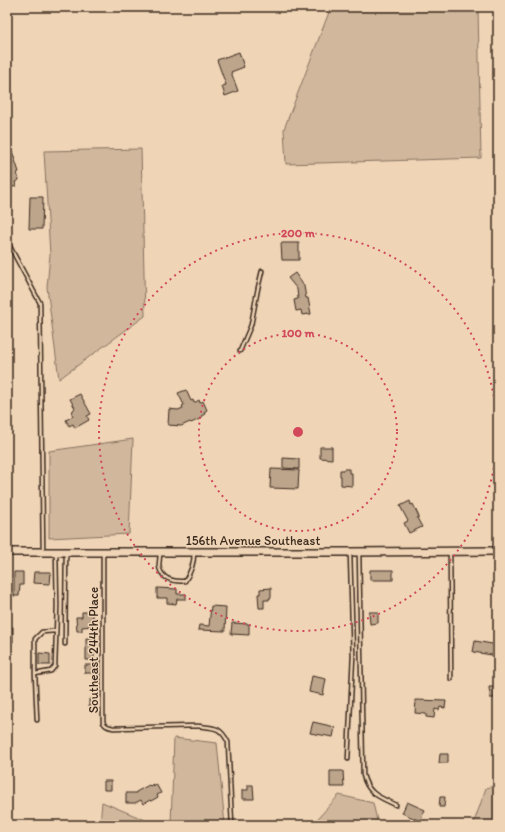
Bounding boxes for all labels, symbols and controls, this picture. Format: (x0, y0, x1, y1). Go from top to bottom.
text: 200 m (281, 226, 316, 240)
text: 100 m (281, 326, 315, 340)
centre of rings (291, 425, 305, 439)
street label: 156th Avenue Southeast (186, 533, 320, 548)
street label: Southeast 244th Place (86, 587, 101, 713)

